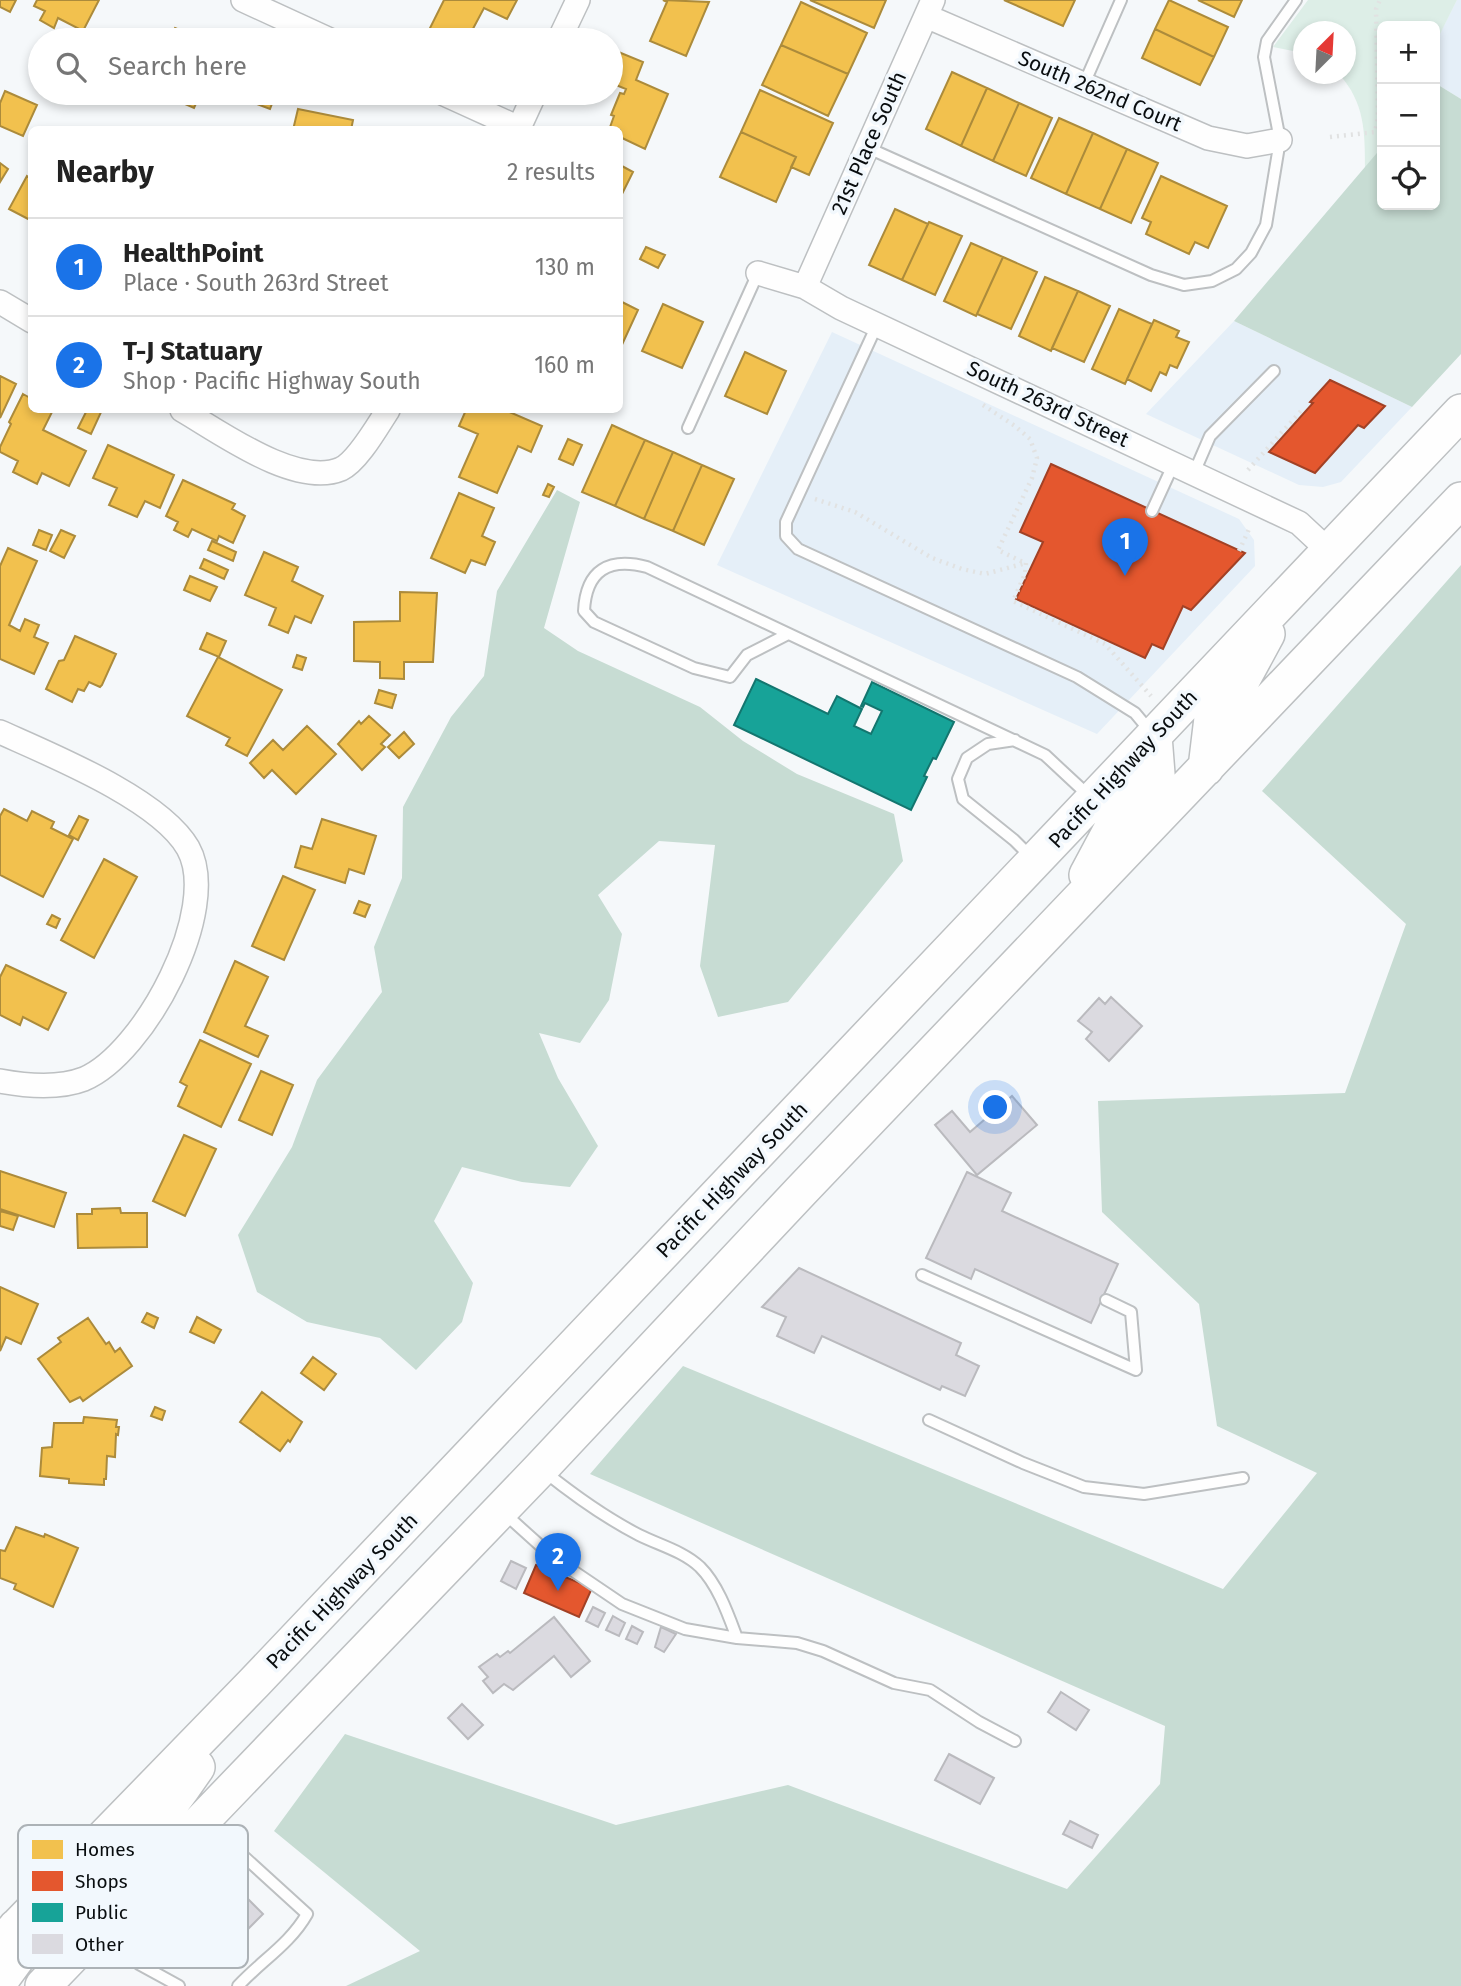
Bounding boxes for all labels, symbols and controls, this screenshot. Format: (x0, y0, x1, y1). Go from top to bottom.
north arrow (1293, 21, 1356, 84)
map controls (1377, 21, 1440, 210)
button: + (1377, 21, 1440, 84)
search box (28, 28, 623, 105)
street label: South 262nd Court (1014, 45, 1186, 137)
icon: search (52, 48, 90, 86)
text: Search here (108, 51, 247, 82)
street label: 21st Place South (826, 67, 912, 219)
button: − (1377, 84, 1440, 147)
button: locate (1377, 147, 1440, 210)
text: Nearby (56, 154, 154, 190)
text: 2 results (507, 158, 595, 186)
text: HealthPoint (123, 238, 264, 269)
text: 1 (74, 253, 84, 281)
text: 130 m (535, 253, 595, 281)
text: Place · South 263rd Street (123, 269, 389, 297)
text: T-J Statuary (123, 336, 262, 367)
text: 2 (73, 351, 85, 379)
text: 160 m (534, 351, 595, 379)
street label: South 263rd Street (963, 355, 1134, 453)
text: Shop · Pacific Highway South (123, 367, 421, 395)
pin: 1 (1102, 518, 1148, 576)
street label: Pacific Highway South (1043, 684, 1203, 854)
your location (978, 1090, 1012, 1124)
street label: Pacific Highway South (651, 1096, 813, 1264)
street label: Pacific Highway South (261, 1507, 423, 1675)
pin: 2 (535, 1533, 581, 1591)
legend (18, 1825, 248, 1968)
text: Homes (75, 1838, 135, 1861)
text: Shops (75, 1870, 128, 1893)
text: Public (75, 1901, 128, 1924)
text: Other (75, 1933, 124, 1956)

